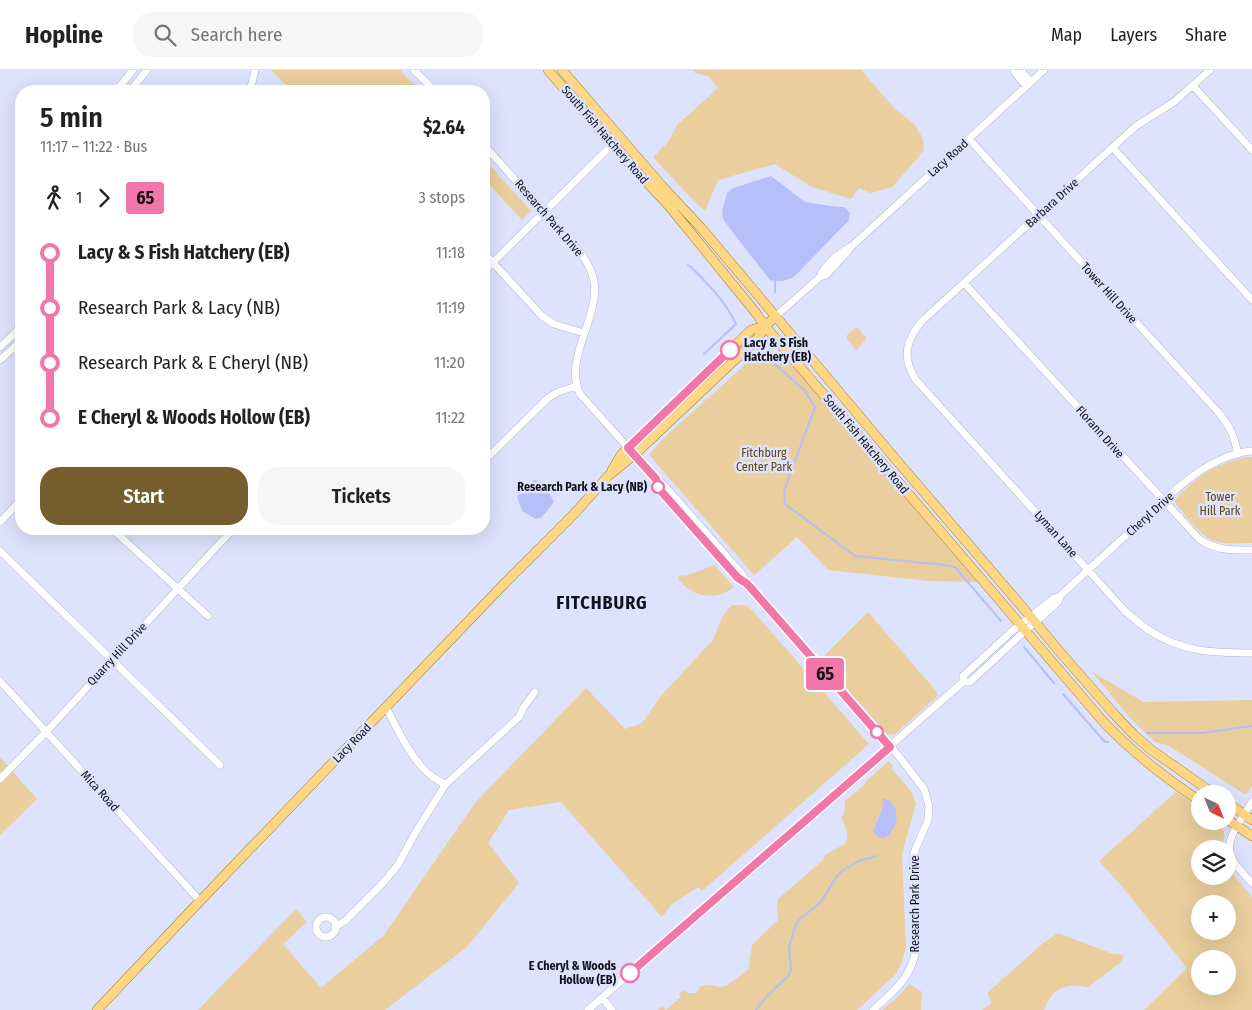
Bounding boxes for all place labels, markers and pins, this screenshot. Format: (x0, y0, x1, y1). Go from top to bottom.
place label: Lacy & S Fish Hatchery (EB) (744, 336, 811, 364)
marker: Lacy & S Fish Hatchery (EB) (720, 340, 740, 360)
place label: Research Park & Lacy (NB) (517, 480, 647, 494)
marker: Research Park & Lacy (NB) (651, 480, 665, 494)
unlabelled marker (870, 725, 884, 739)
place label: E Cheryl & Woods Hollow (EB) (529, 959, 617, 987)
marker: E Cheryl & Woods Hollow (EB) (620, 963, 640, 983)

